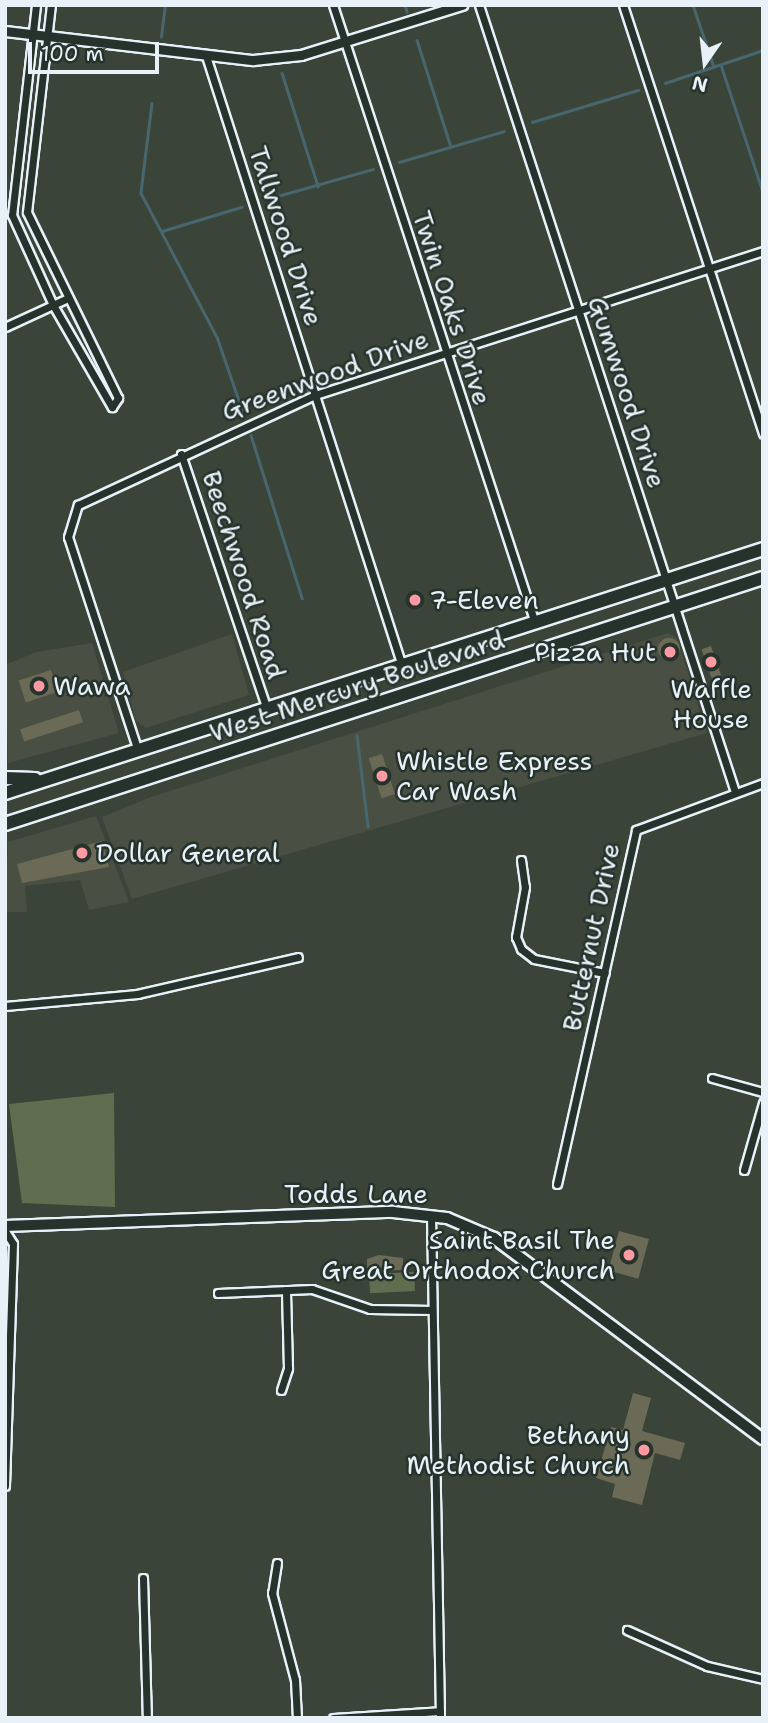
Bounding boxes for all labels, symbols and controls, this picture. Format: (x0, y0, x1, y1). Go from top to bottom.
scale bar (32, 28, 163, 72)
north arrow (670, 28, 740, 98)
text: 100 m (41, 40, 104, 68)
text: N (689, 70, 710, 98)
street label: Tallwood Drive (242, 142, 330, 330)
street label: Twin Oaks Drive (406, 207, 498, 409)
street label: Gumwood Drive (581, 292, 673, 492)
street label: Greenwood Drive (217, 323, 433, 427)
street label: Beechwood Road (196, 467, 292, 683)
place label: 7-Eleven (429, 584, 539, 616)
marker: 7-Eleven (407, 592, 423, 608)
street label: West Mercury Boulevard (206, 624, 508, 748)
place label: Pizza Hut (534, 636, 656, 668)
marker: Pizza Hut (662, 644, 678, 660)
marker: Waffle House (703, 654, 719, 670)
place label: Wawa (53, 670, 131, 702)
place label: Waffle House (670, 673, 752, 734)
marker: Wawa (31, 678, 47, 694)
place label: Whistle Express Car Wash (396, 745, 592, 806)
marker: Whistle Express Car Wash (374, 768, 390, 784)
place label: Dollar General (96, 837, 280, 869)
street label: Butternut Drive (556, 840, 626, 1034)
marker: Dollar General (74, 845, 90, 861)
street label: Todds Lane (284, 1178, 428, 1210)
place label: Saint Basil The Great Orthodox Church (321, 1224, 615, 1286)
marker: Saint Basil The Great Orthodox Church (621, 1247, 637, 1263)
place label: Bethany Methodist Church (407, 1419, 630, 1480)
marker: Bethany Methodist Church (636, 1442, 652, 1458)

